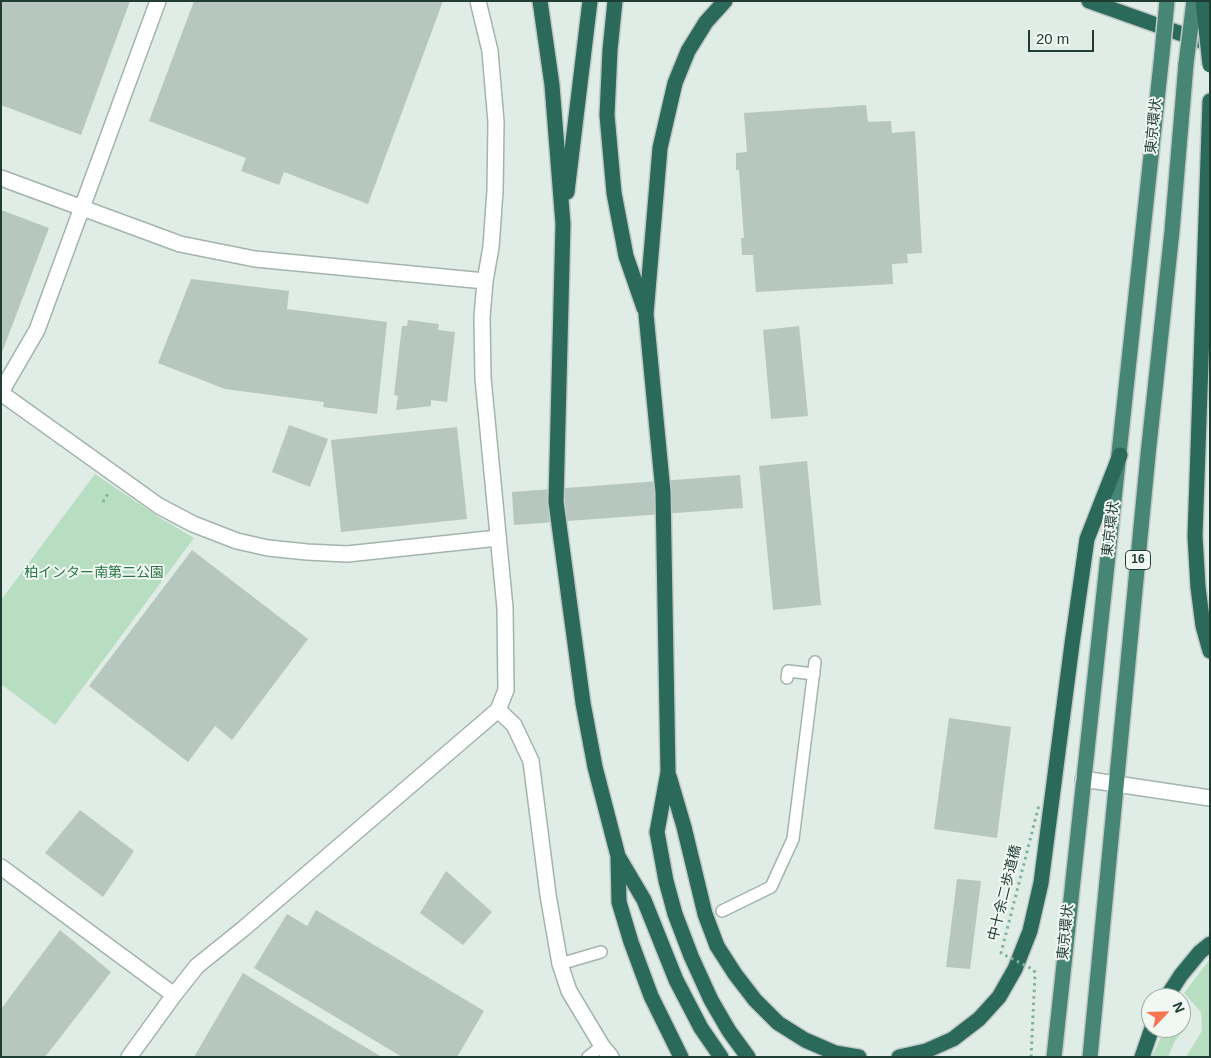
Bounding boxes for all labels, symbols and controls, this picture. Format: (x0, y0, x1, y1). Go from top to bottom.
scale bar (1031, 20, 1097, 52)
text: 20 m (1036, 30, 1069, 47)
street label: 東京環状 (1143, 97, 1165, 155)
street label: 東京環状 (1099, 500, 1123, 558)
road number: 16 (1126, 550, 1150, 570)
park label: 柏インター南第二公園 (24, 565, 164, 581)
street label: 中十余二歩道橋 (985, 843, 1025, 943)
street label: 東京環状 (1055, 903, 1077, 961)
north arrow (1141, 988, 1191, 1038)
text: N (1169, 999, 1188, 1015)

